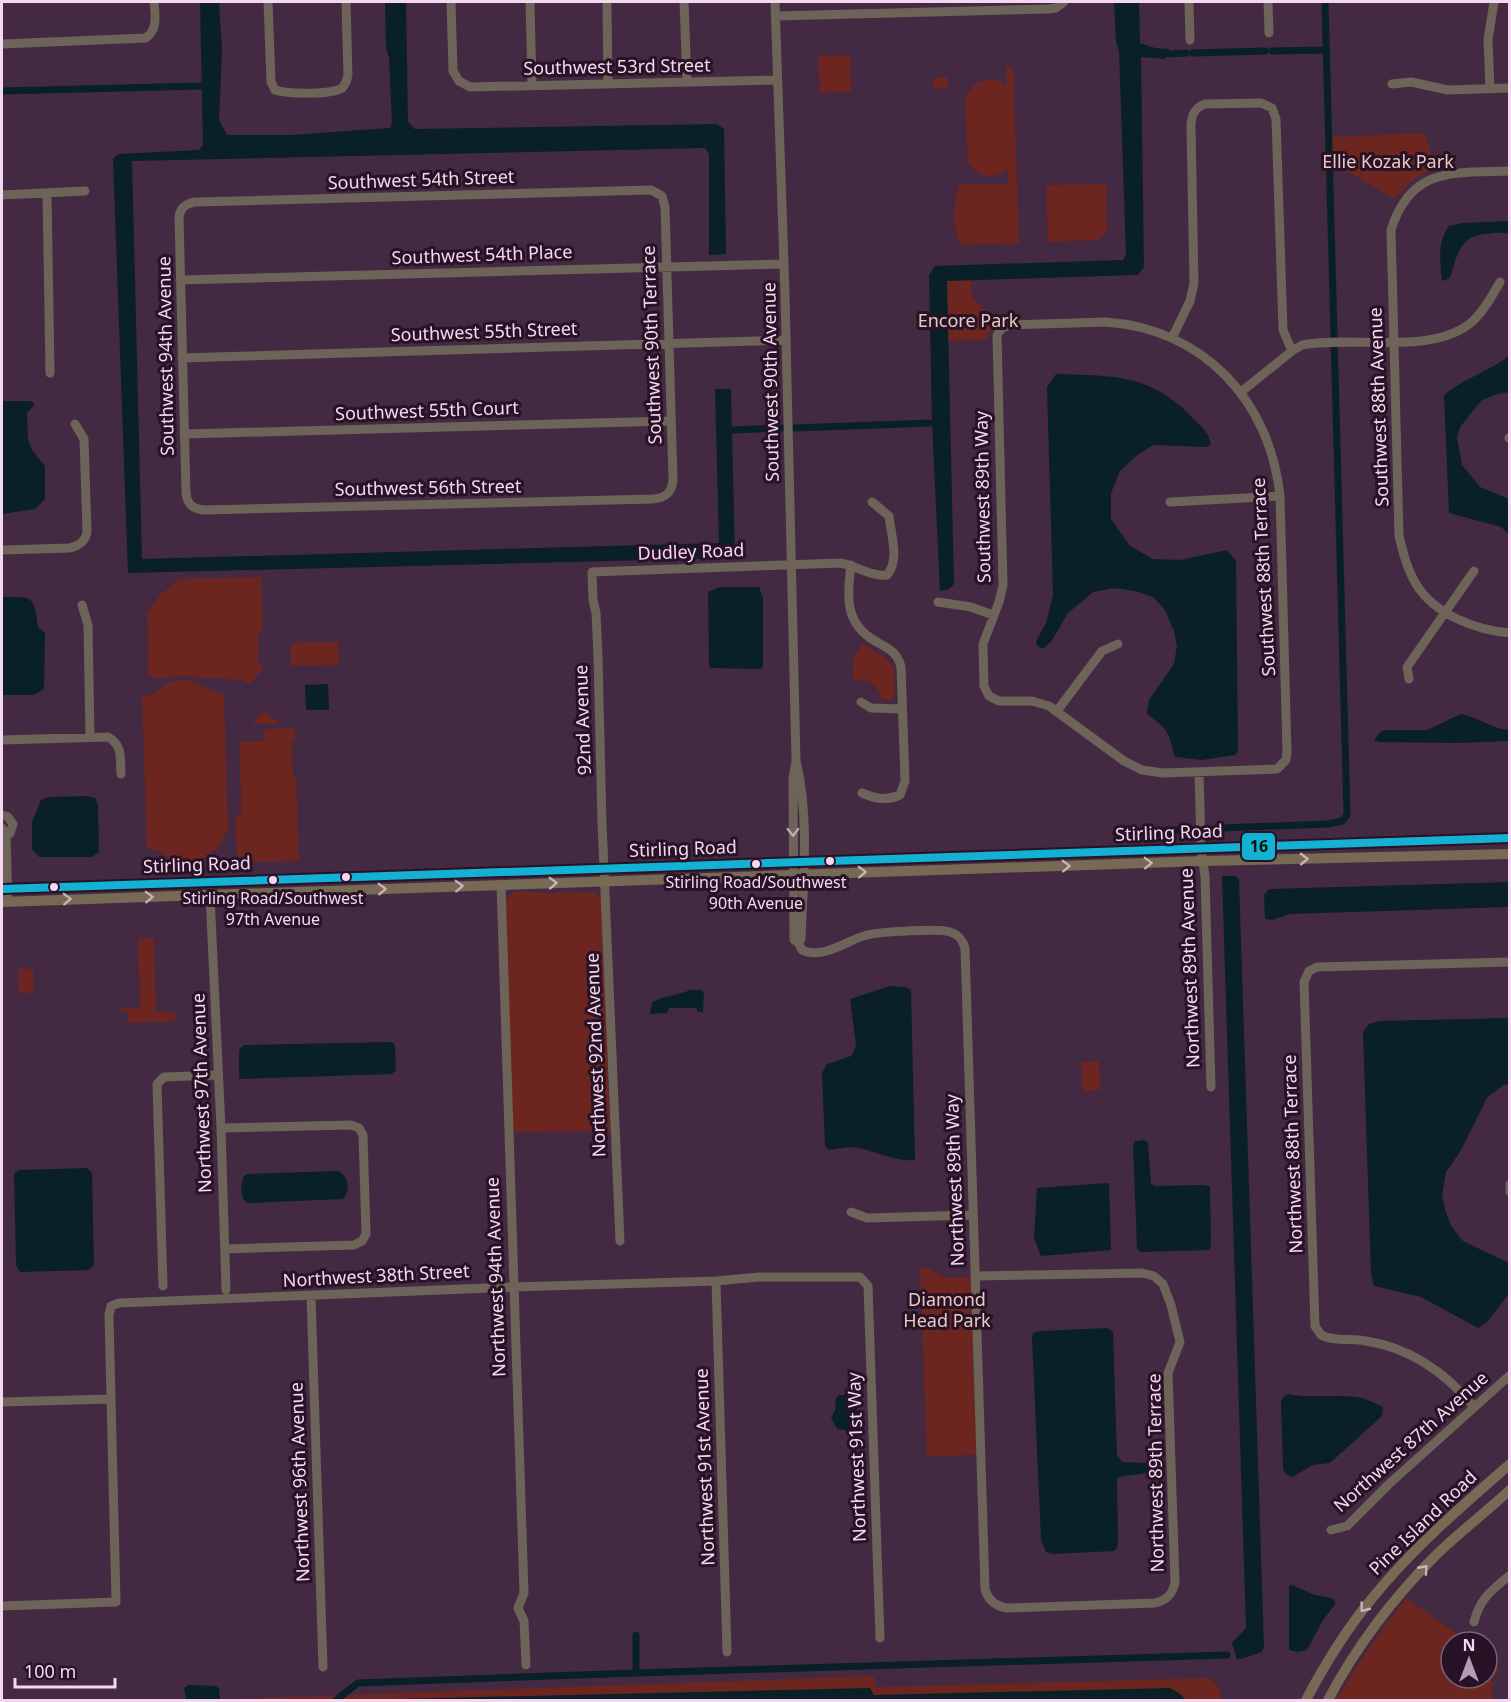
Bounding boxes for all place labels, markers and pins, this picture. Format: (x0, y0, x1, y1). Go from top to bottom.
unlabelled marker (824, 855, 836, 867)
marker: Stirling Road/Southwest 90th Avenue (750, 858, 762, 870)
unlabelled marker (340, 871, 352, 883)
place label: Stirling Road/Southwest 90th Avenue (666, 871, 847, 914)
marker: Stirling Road/Southwest 97th Avenue (267, 874, 279, 886)
unlabelled marker (48, 881, 60, 893)
place label: Stirling Road/Southwest 97th Avenue (183, 887, 364, 930)

